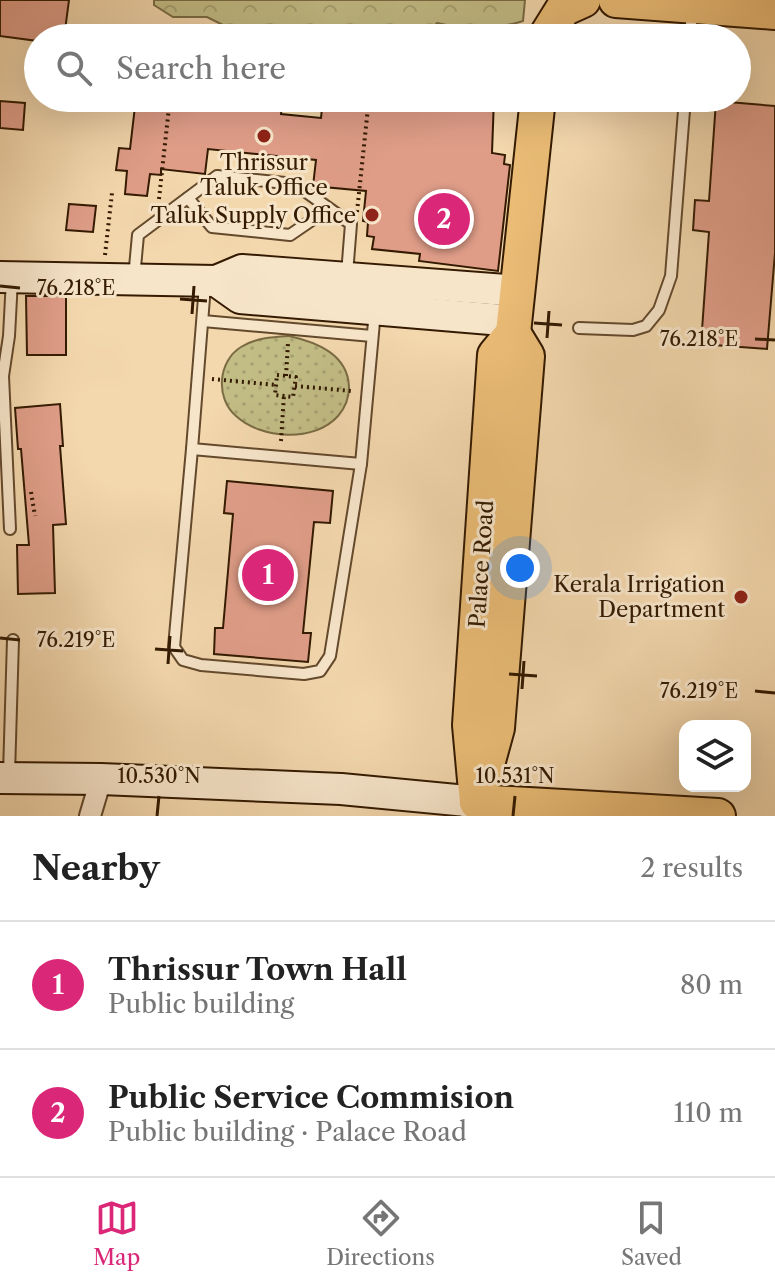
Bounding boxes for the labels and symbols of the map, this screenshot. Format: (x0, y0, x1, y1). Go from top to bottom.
marker: Thrissur Taluk Office (255, 127, 273, 145)
place label: Thrissur Taluk Office (200, 149, 328, 201)
pin: 2 (418, 189, 470, 249)
place label: Taluk Supply Office (151, 202, 356, 229)
marker: Taluk Supply Office (363, 206, 381, 224)
text: 76.218°E (37, 276, 115, 300)
text: 76.218°E (660, 327, 738, 351)
street label: Palace Road (464, 499, 499, 629)
pin: 1 (242, 545, 294, 605)
your location (500, 548, 540, 588)
place label: Kerala Irrigation Department (553, 571, 725, 623)
marker: Kerala Irrigation Department (732, 588, 750, 606)
text: 76.219°E (37, 628, 115, 652)
text: 76.219°E (660, 679, 738, 703)
text: 10.530°N (117, 764, 201, 788)
text: 10.531°N (475, 764, 555, 788)

